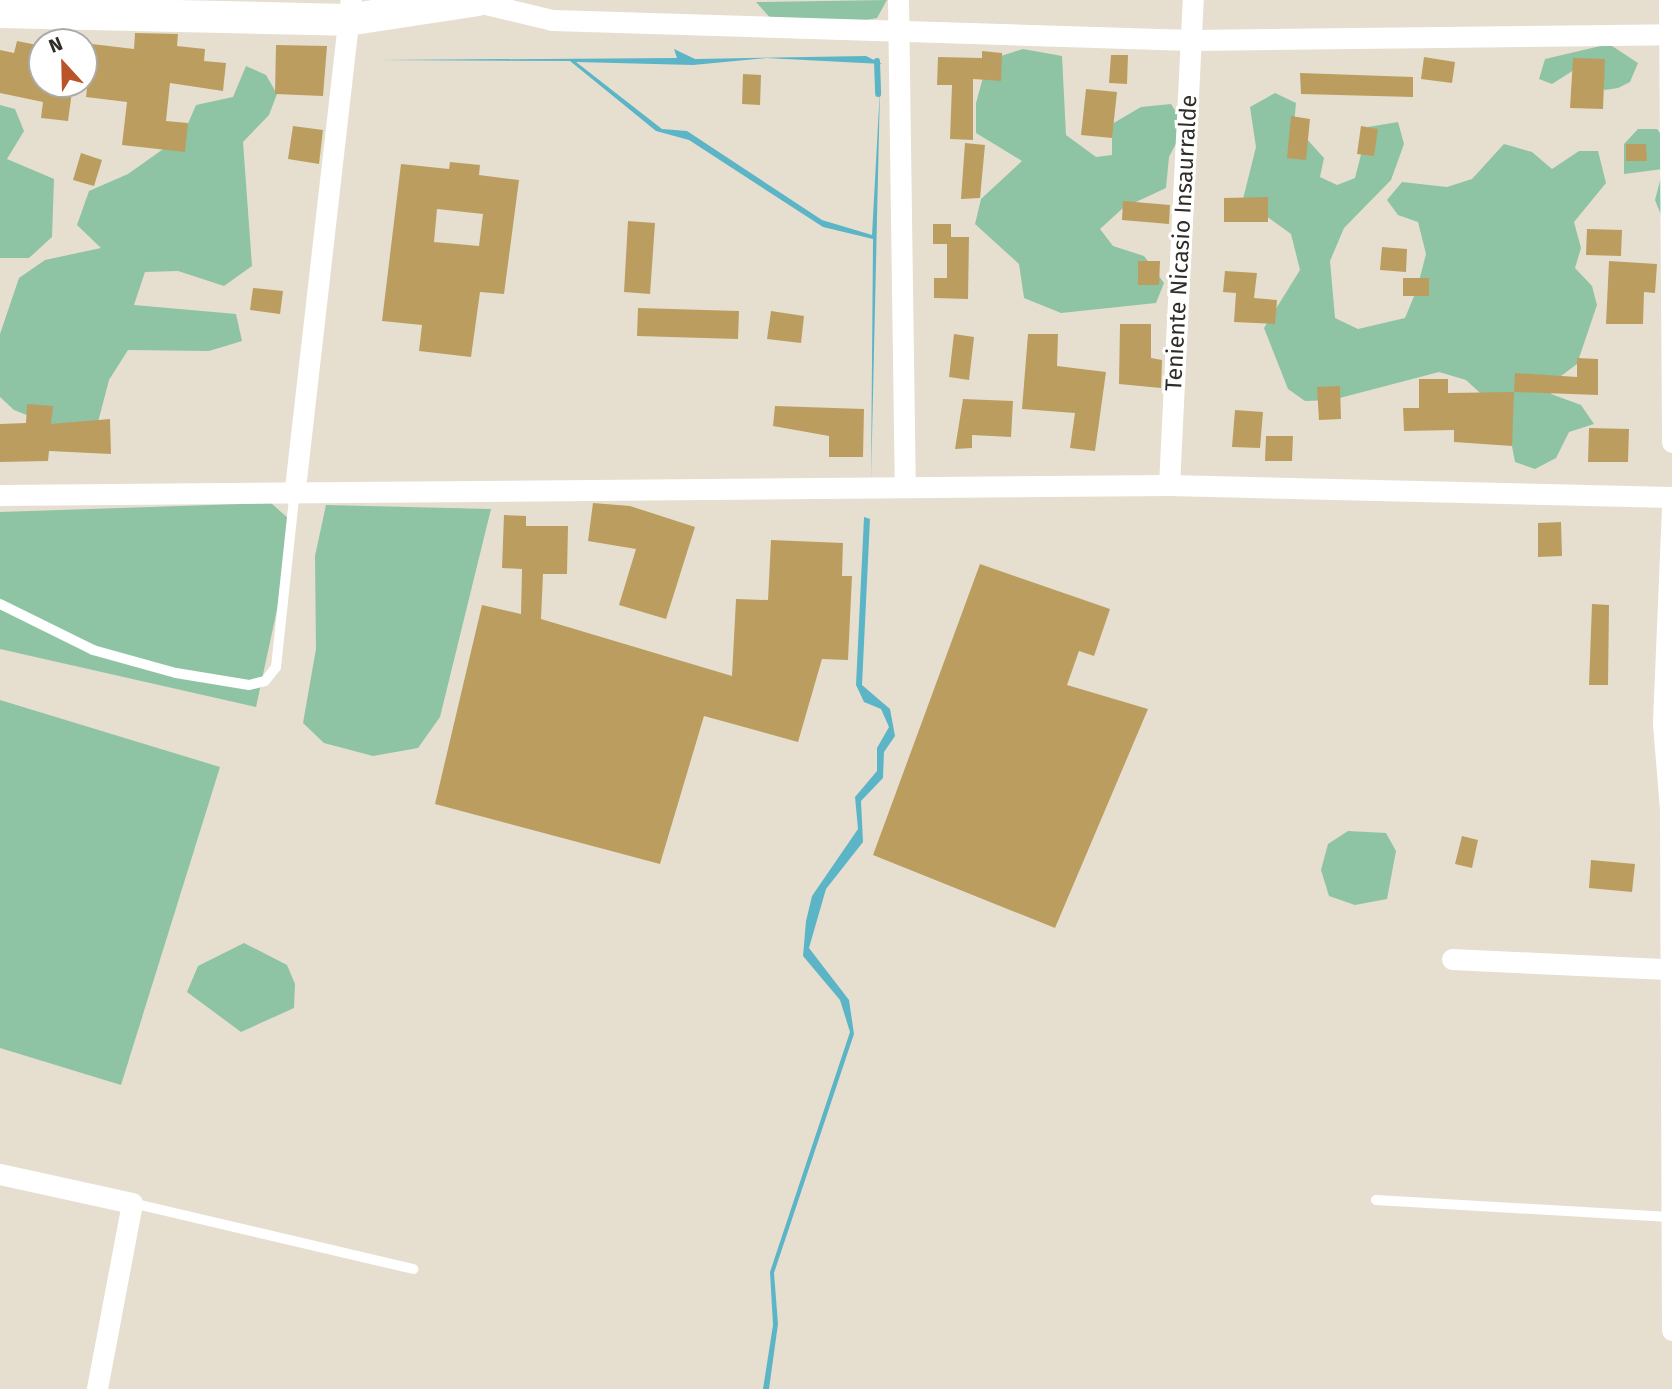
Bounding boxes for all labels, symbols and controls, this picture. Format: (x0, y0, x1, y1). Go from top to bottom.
north arrow (28, 28, 98, 98)
text: N (46, 32, 66, 58)
street label: Teniente Nicasio Insaurralde (1159, 94, 1203, 392)

